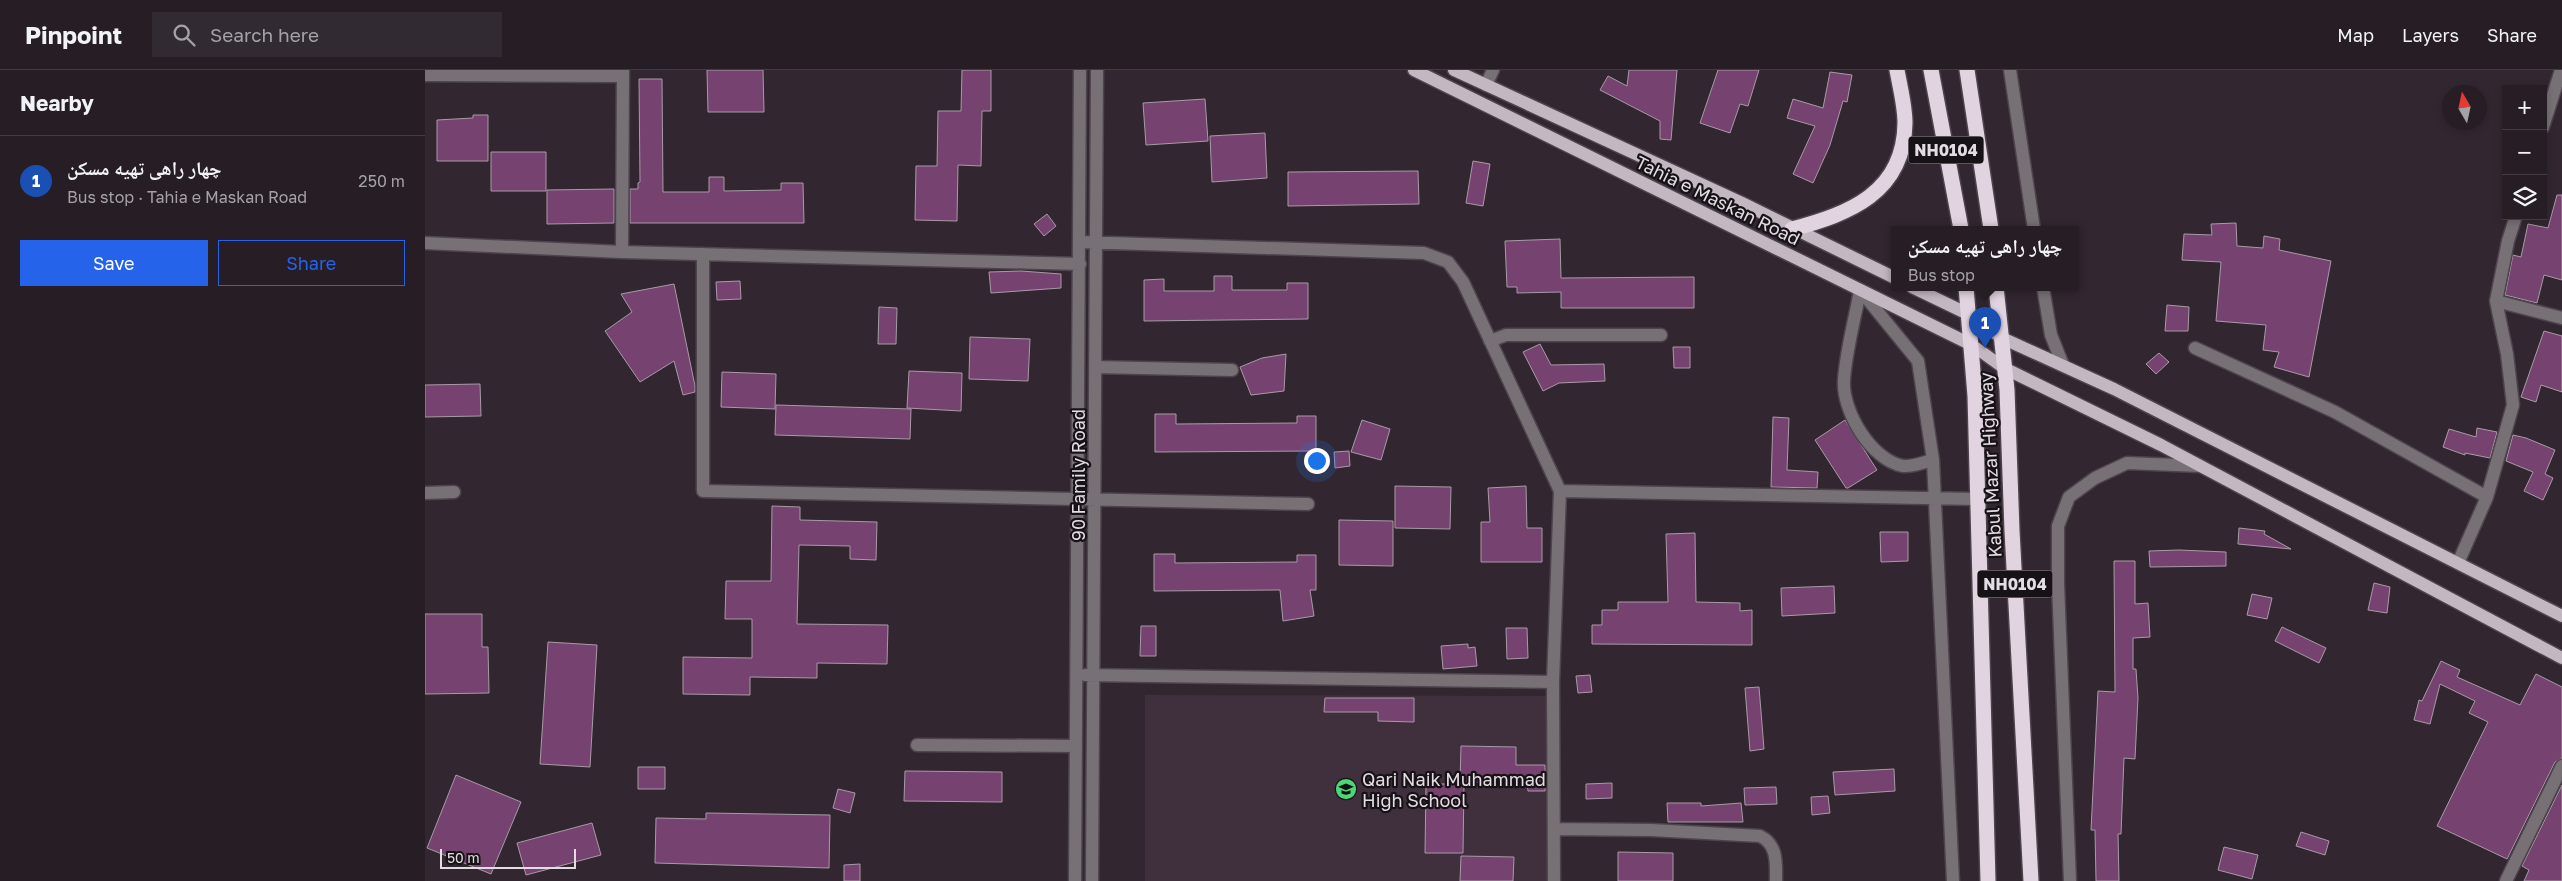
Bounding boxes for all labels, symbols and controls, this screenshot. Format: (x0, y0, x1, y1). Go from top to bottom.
search box (152, 12, 502, 57)
text: Pinpoint (25, 20, 122, 49)
icon: search (170, 21, 198, 49)
text: Search here (210, 23, 319, 46)
text: Map (2337, 24, 2374, 46)
text: Layers (2402, 24, 2459, 46)
text: Share (2487, 24, 2537, 46)
north arrow (2442, 85, 2487, 130)
map controls (2502, 85, 2547, 220)
button: + (2502, 85, 2547, 130)
text: Nearby (20, 90, 94, 116)
button: − (2502, 130, 2547, 175)
road number: NH0104 (1909, 136, 1983, 164)
street label: Tahia e Maskan Road (1632, 151, 1804, 249)
text: چهار راهی تهیه مسکن (67, 156, 221, 179)
text: 1 (32, 171, 40, 191)
text: 250 m (358, 171, 405, 191)
button: layers (2502, 175, 2547, 220)
text: Bus stop · Tahia e Maskan Road (67, 187, 307, 207)
popup (1891, 226, 2079, 291)
text: چهار راهی تهیه مسکن (1908, 234, 2062, 257)
button: Save (20, 240, 208, 286)
button: Share (218, 240, 405, 286)
text: Bus stop (1908, 265, 1975, 285)
pin: 1 (1969, 307, 2001, 348)
street label: Kabul Mazar Highway (1974, 372, 2006, 558)
street label: 90 Family Road (1067, 409, 1089, 541)
your location (1304, 448, 1330, 474)
road number: NH0104 (1977, 570, 2053, 598)
place label: Qari Naik Muhammad High School (1362, 768, 1546, 811)
school or university icon: Qari Naik Muhammad High School (1334, 777, 1358, 801)
scale bar (440, 846, 576, 869)
text: 50 m (447, 849, 480, 866)

